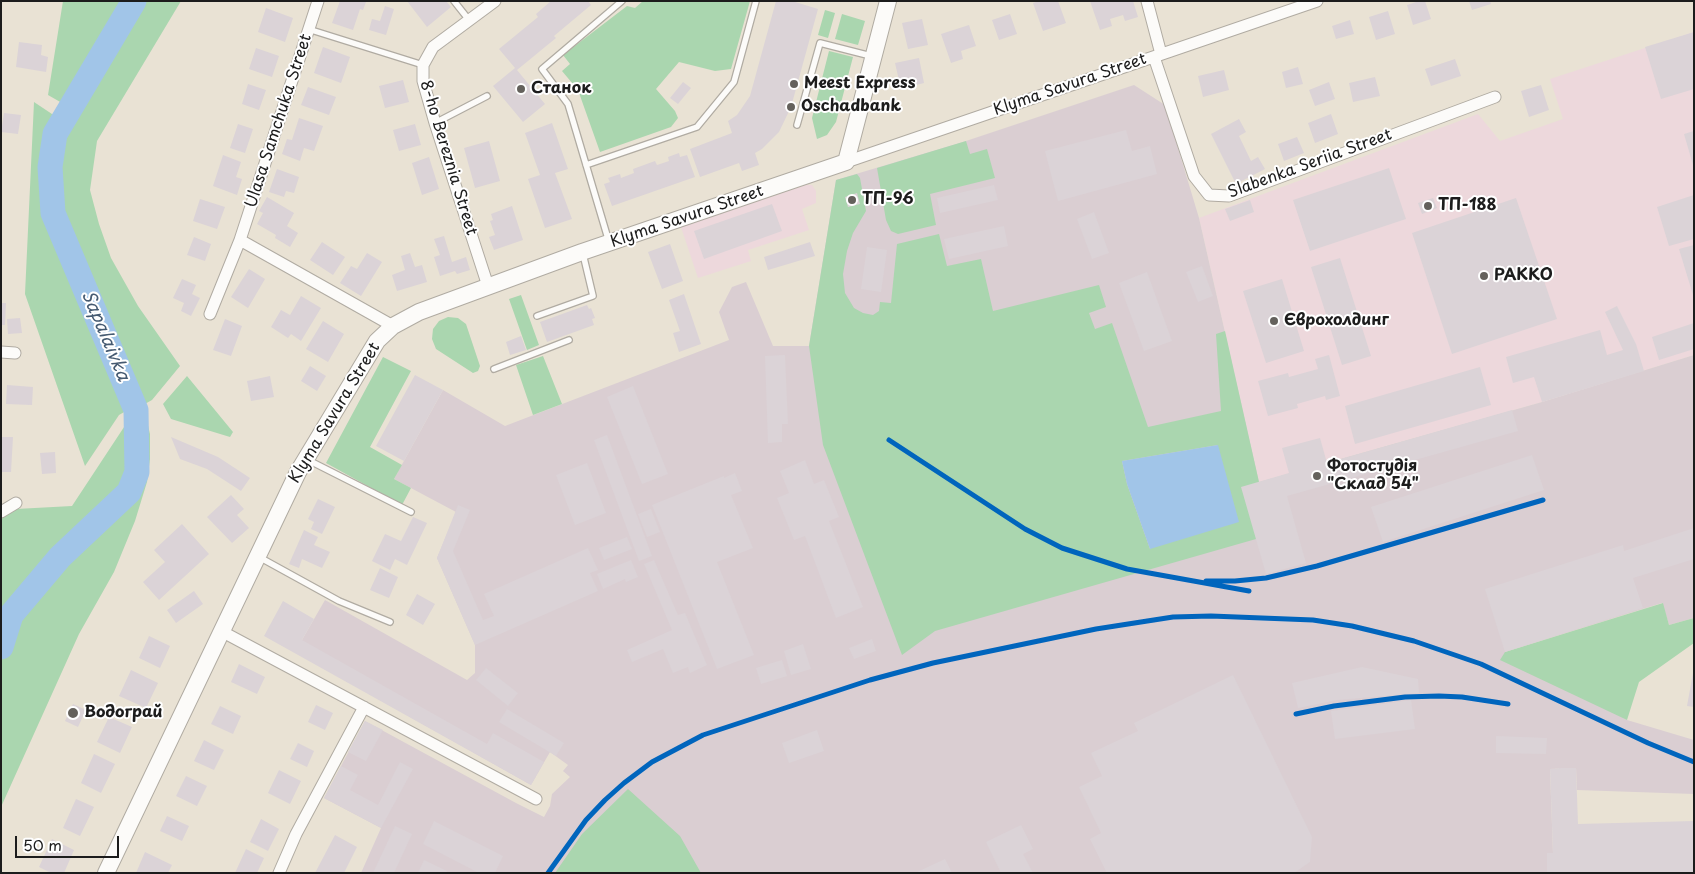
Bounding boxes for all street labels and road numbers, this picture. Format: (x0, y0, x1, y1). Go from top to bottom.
street label: Ulasa Samchuka Street (242, 32, 316, 210)
street label: Klyma Savura Street (991, 50, 1149, 120)
street label: 8-ho Bereznia Street (415, 78, 481, 238)
street label: Slabenka Seriia Street (1225, 125, 1395, 203)
street label: Klyma Savura Street (608, 182, 766, 252)
street label: Klyma Savura Street (285, 339, 385, 487)

